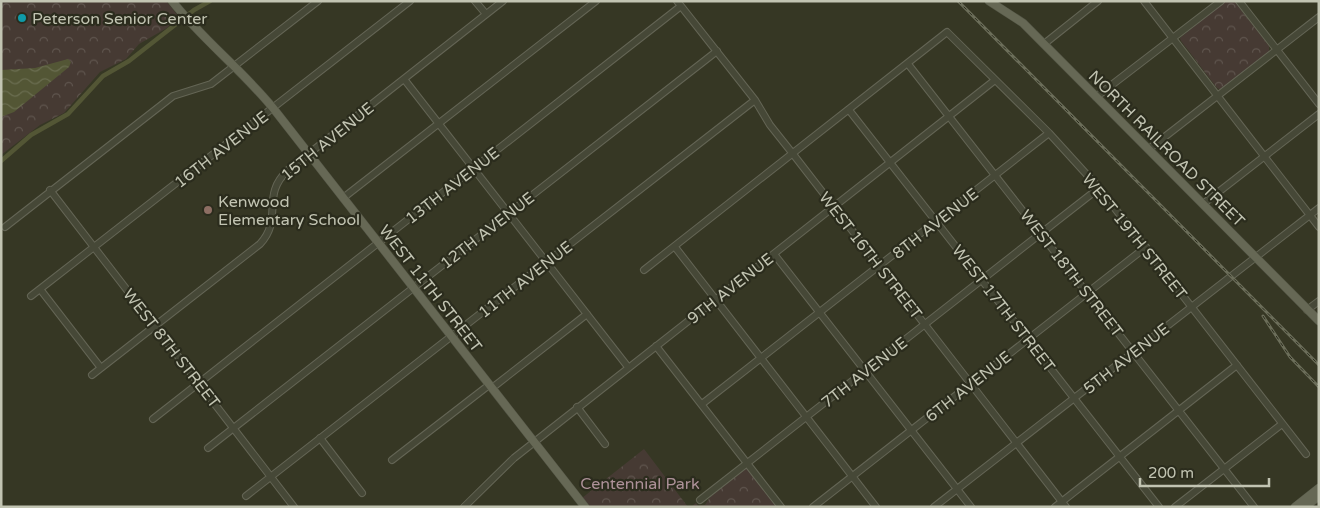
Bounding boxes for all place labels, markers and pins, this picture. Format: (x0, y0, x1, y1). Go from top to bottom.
place label: Peterson Senior Center (32, 9, 208, 29)
marker: Peterson Senior Center (16, 12, 28, 24)
place label: Kenwood Elementary School (218, 192, 360, 230)
marker: Kenwood Elementary School (202, 204, 214, 216)

